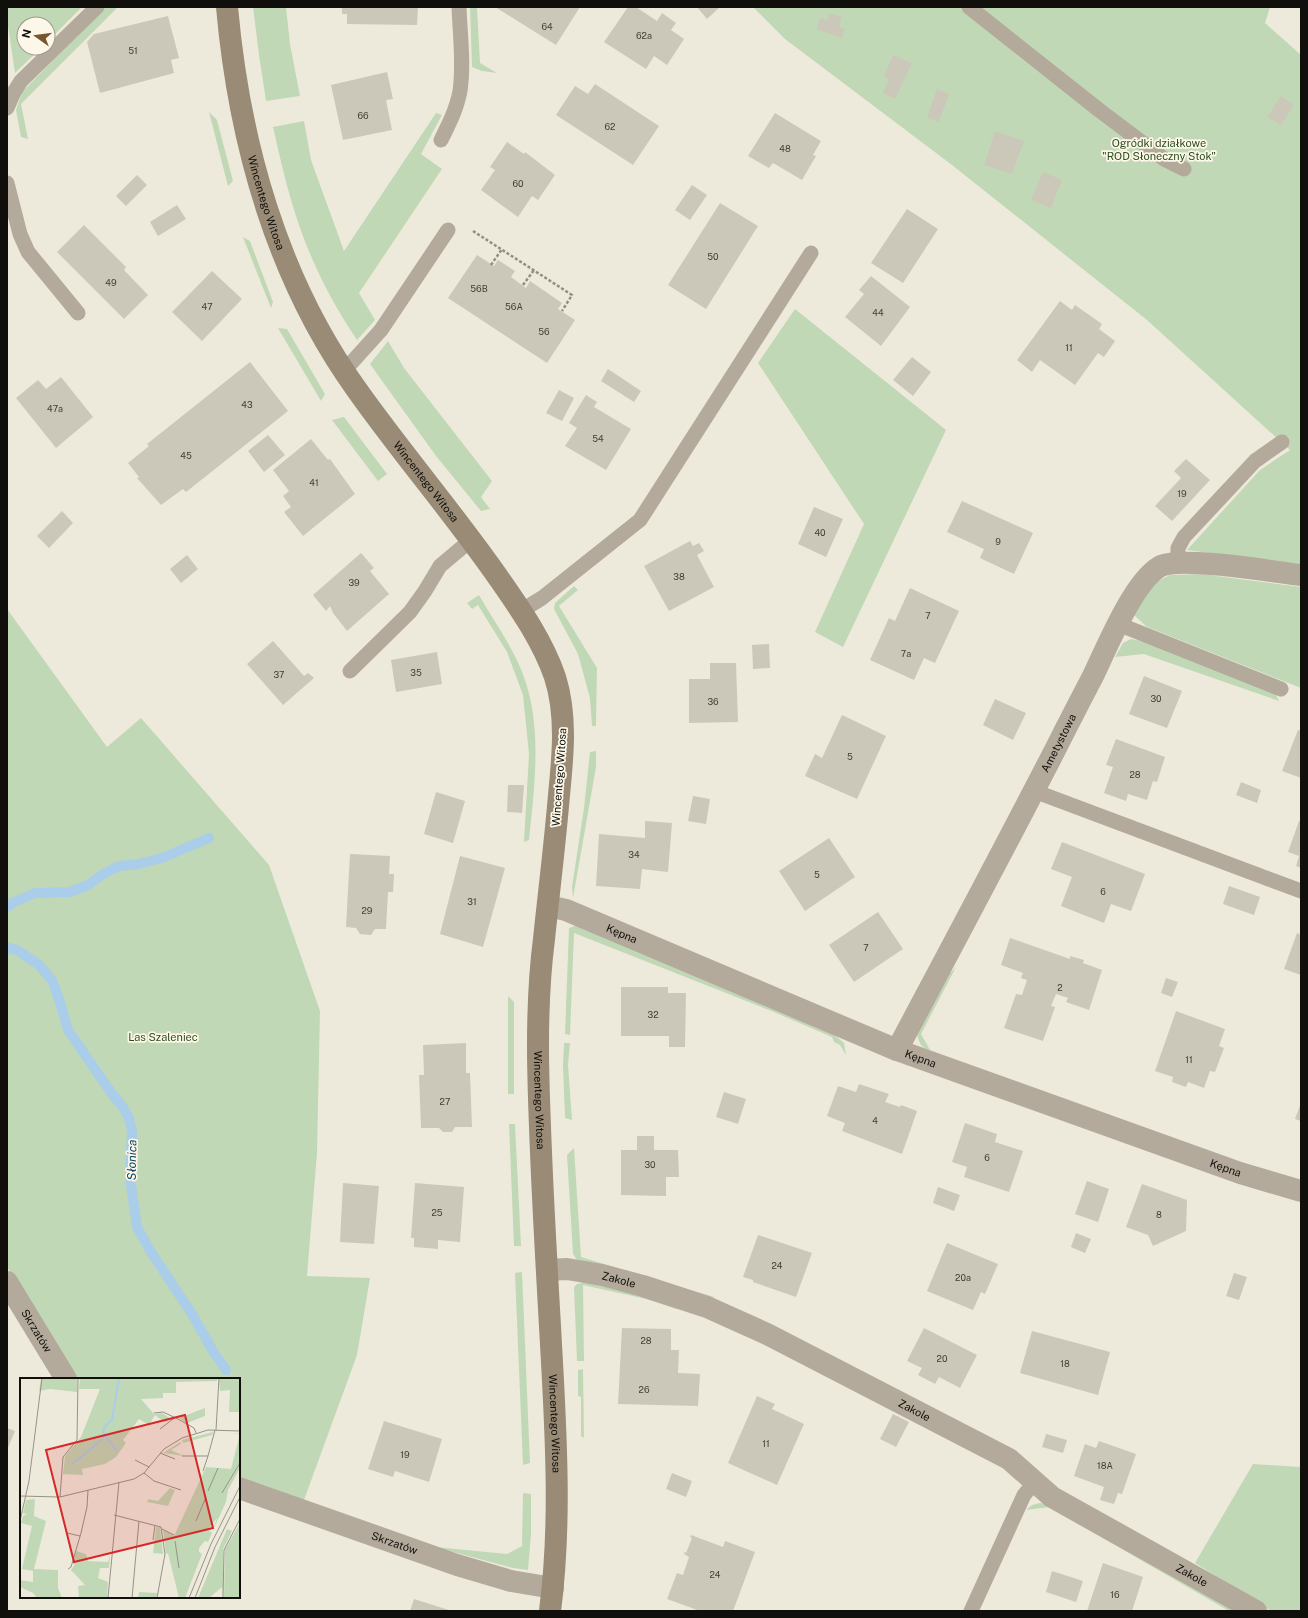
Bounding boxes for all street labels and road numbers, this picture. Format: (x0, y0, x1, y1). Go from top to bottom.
street label: Wincentego Witosa (246, 154, 287, 252)
street label: Wincentego Witosa (391, 439, 461, 524)
street label: Ametystowa (1039, 712, 1078, 774)
street label: Wincentego Witosa (550, 727, 568, 827)
street label: Kępna (605, 922, 639, 945)
street label: Kępna (903, 1047, 938, 1070)
street label: Wincentego Witosa (532, 1051, 547, 1150)
street label: Kępna (1208, 1157, 1243, 1179)
street label: Zakole (601, 1269, 637, 1290)
street label: Skrzatów (19, 1307, 54, 1355)
street label: Wincentego Witosa (547, 1374, 563, 1473)
street label: Zakole (896, 1397, 932, 1423)
street label: Skrzatów (370, 1529, 420, 1557)
street label: Zakole (1174, 1561, 1210, 1589)

